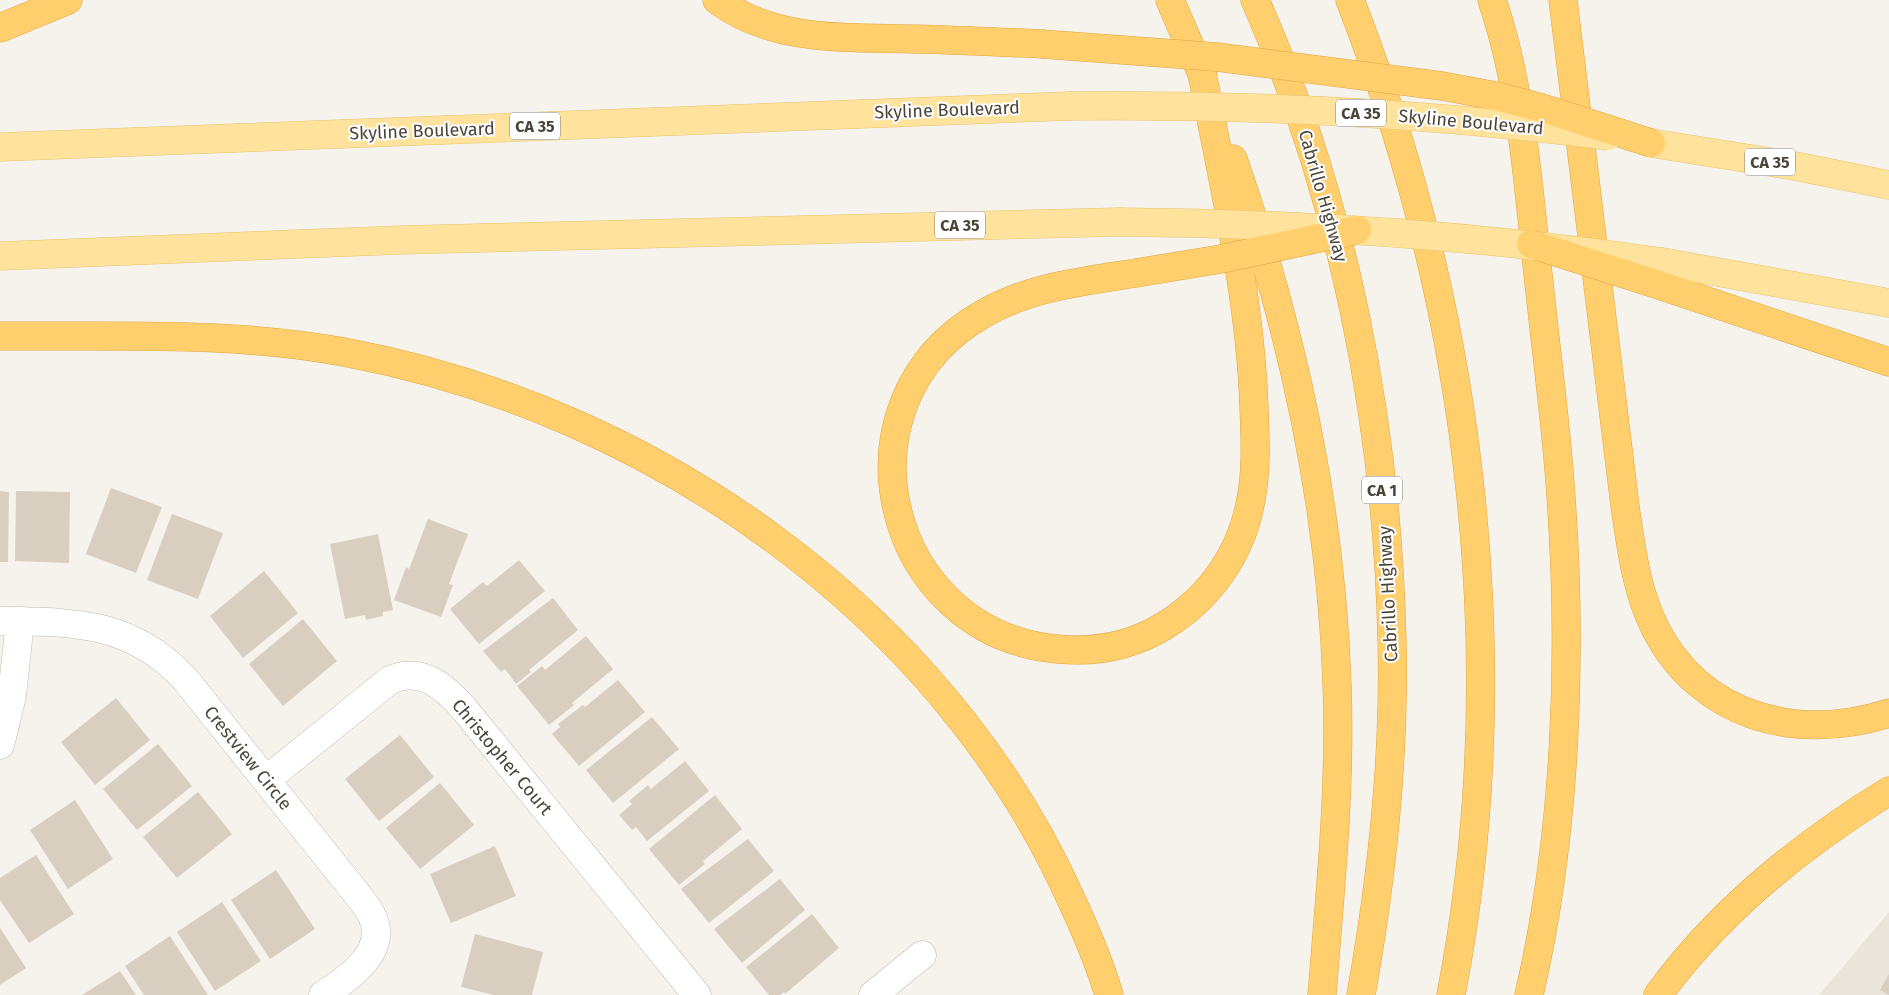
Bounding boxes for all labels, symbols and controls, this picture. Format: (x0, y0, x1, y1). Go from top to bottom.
street label: Skyline Boulevard (874, 96, 1020, 124)
road number: CA 35 (1336, 100, 1386, 126)
street label: Skyline Boulevard (1397, 105, 1545, 139)
road number: CA 35 (510, 112, 560, 140)
street label: Skyline Boulevard (349, 117, 495, 145)
street label: Cabrillo Highway (1294, 127, 1352, 265)
road number: CA 35 (1745, 148, 1795, 176)
road number: CA 35 (935, 212, 985, 238)
road number: CA 1 (1362, 476, 1402, 504)
street label: Cabrillo Highway (1373, 525, 1403, 663)
street label: Christopher Court (447, 695, 557, 820)
street label: Crestview Circle (199, 702, 297, 814)

